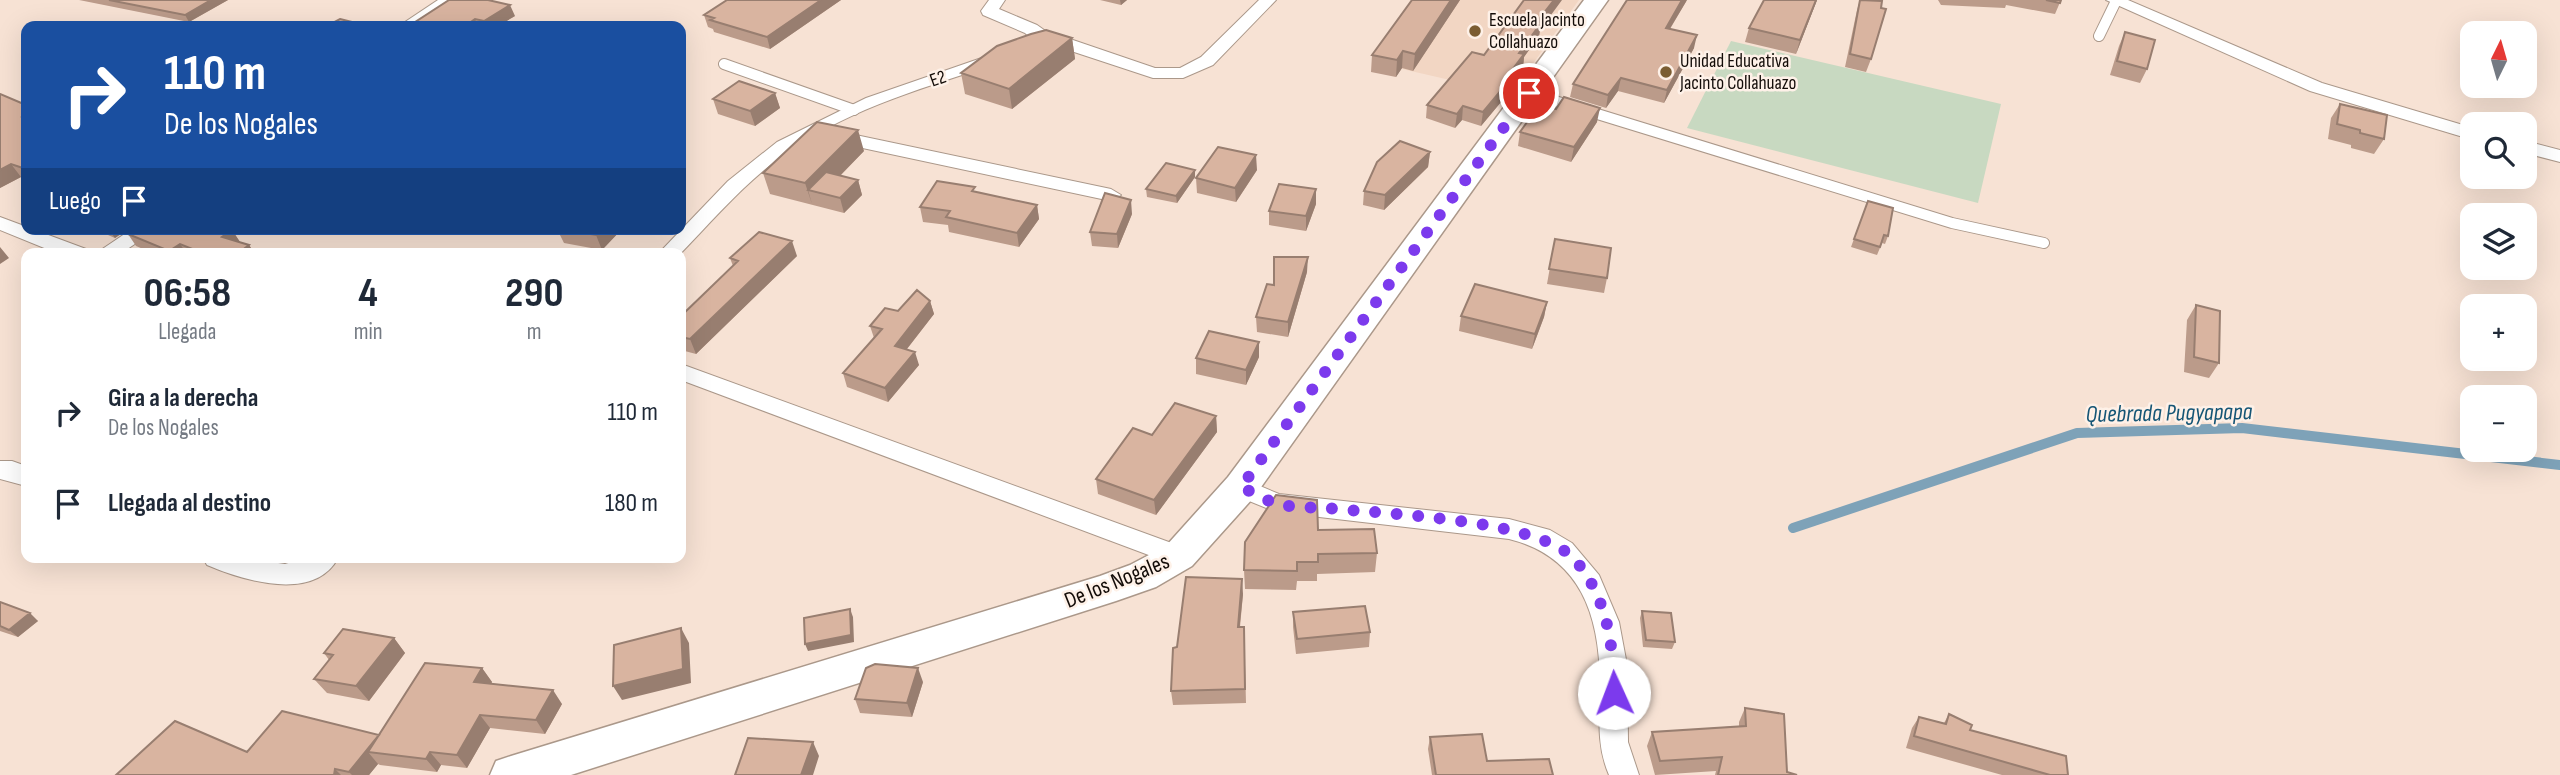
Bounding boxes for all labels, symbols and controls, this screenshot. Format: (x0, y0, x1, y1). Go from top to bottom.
place label: Escuela Jacinto Collahuazo (1489, 9, 1585, 54)
north arrow (2460, 21, 2538, 98)
map controls (2460, 21, 2537, 462)
marker: Escuela Jacinto Collahuazo (1467, 23, 1483, 39)
text: 110 m (164, 45, 266, 104)
icon: right (49, 49, 140, 140)
place label: Unidad Educativa Jacinto Collahuazo (1679, 50, 1796, 95)
pin (1499, 63, 1559, 123)
marker: Unidad Educativa Jacinto Collahuazo (1658, 64, 1674, 80)
street label: E2 (927, 66, 949, 92)
icon: arrive (1510, 74, 1548, 112)
text: De los Nogales (164, 105, 318, 144)
button: search (2460, 112, 2537, 189)
icon: arrive (115, 182, 153, 220)
text: Luego (49, 186, 101, 217)
button: layers (2460, 203, 2537, 280)
text: 06:58 (144, 268, 231, 319)
text: 4 (358, 268, 378, 319)
text: 290 (505, 268, 563, 319)
button: + (2460, 294, 2537, 371)
text: Llegada (158, 318, 216, 346)
text: min (354, 318, 383, 346)
text: m (527, 318, 542, 346)
text: Gira a la derecha (108, 383, 258, 414)
button: − (2460, 385, 2537, 462)
icon: right (49, 394, 87, 432)
text: 110 m (607, 397, 658, 428)
water label: Quebrada Pugyapapa (2085, 397, 2253, 429)
text: De los Nogales (108, 414, 219, 442)
icon: arrive (49, 485, 87, 523)
text: Llegada al destino (108, 488, 271, 519)
text: 180 m (605, 488, 658, 519)
street label: De los Nogales (1060, 547, 1174, 615)
position arrow (1577, 656, 1651, 730)

